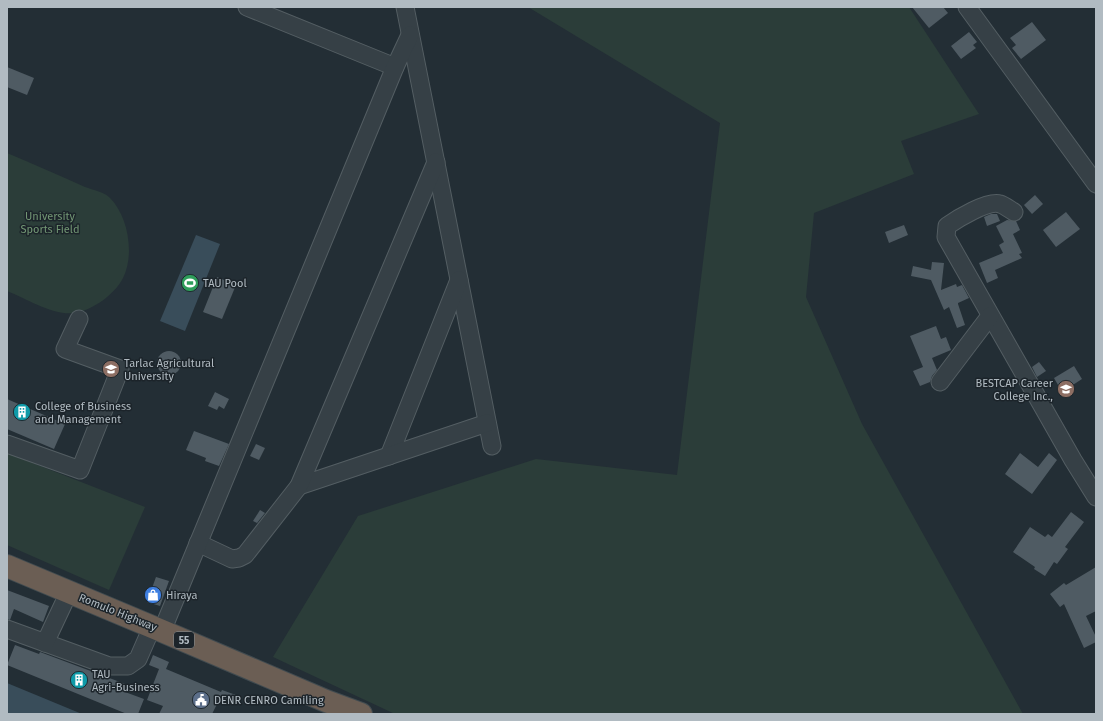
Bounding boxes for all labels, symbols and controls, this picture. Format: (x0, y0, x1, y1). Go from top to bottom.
park label: University Sports Field (20, 210, 80, 236)
sports icon: TAU Pool (180, 273, 200, 293)
place label: TAU Pool (203, 277, 247, 290)
place label: Tarlac Agricultural University (124, 357, 214, 383)
school or university icon: Tarlac Agricultural University (101, 359, 121, 379)
place label: BESTCAP Career College Inc., (976, 377, 1054, 403)
school or university icon: BESTCAP Career College Inc., (1056, 379, 1076, 399)
place label: College of Business and Management (35, 400, 131, 426)
building icon: College of Business and Management (12, 402, 32, 422)
shop icon: Hiraya (143, 585, 163, 605)
place label: Hiraya (166, 589, 197, 602)
street label: Romulo Highway (77, 591, 159, 634)
road number: 55 (174, 632, 194, 648)
place label: TAU Agri-Business (92, 668, 160, 694)
building icon: TAU Agri-Business (69, 670, 89, 690)
public building icon: DENR CENRO Camiling (191, 690, 211, 710)
place label: DENR CENRO Camiling (214, 694, 324, 707)

